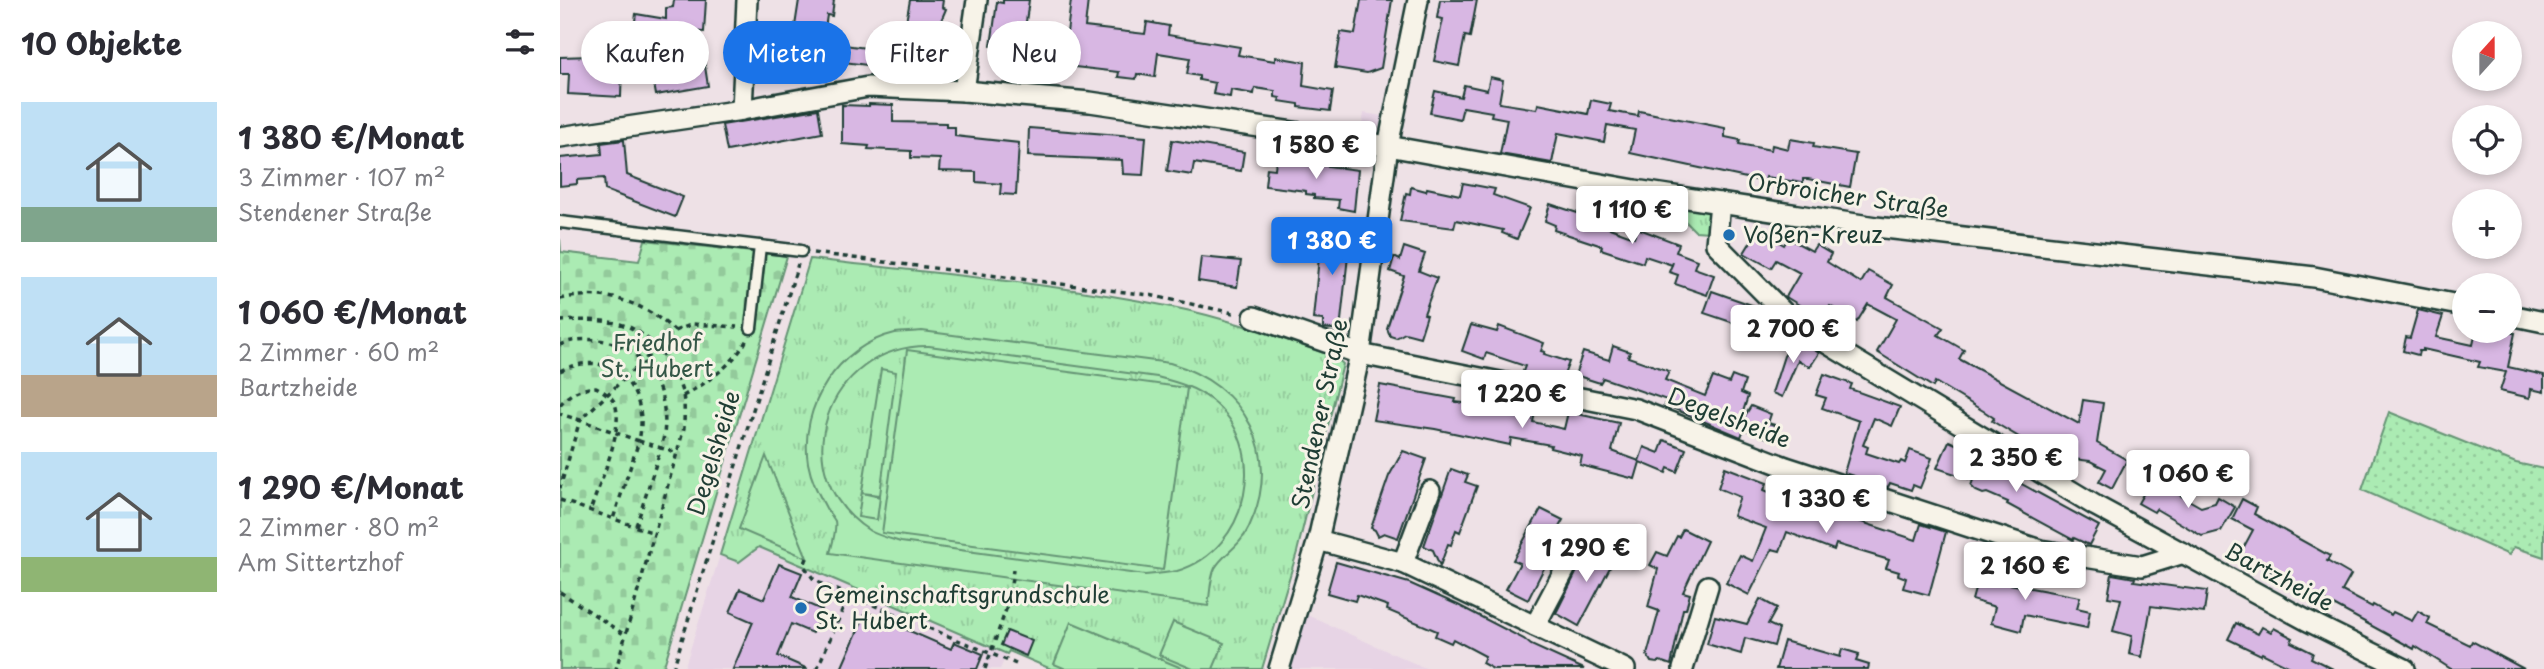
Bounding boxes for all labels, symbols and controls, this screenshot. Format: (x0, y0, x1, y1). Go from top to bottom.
text: 10 Objekte (21, 20, 182, 65)
chip: Kaufen (581, 21, 709, 84)
chip: Mieten (723, 21, 851, 84)
chip: Filter (865, 21, 973, 84)
chip: Neu (987, 21, 1081, 84)
north arrow (2452, 21, 2522, 91)
map controls (2452, 21, 2522, 343)
icon: filters (501, 23, 539, 61)
button: locate (2452, 105, 2522, 175)
text: 1 380 €/Monat (238, 114, 465, 159)
pin: 1 580 € (1251, 122, 1381, 181)
text: 1 580 € (1272, 126, 1360, 161)
icon: home (77, 130, 161, 214)
text: 3 Zimmer · 107 m² (238, 159, 446, 194)
street label: Orbroicher Straße (1745, 163, 1951, 226)
pin: 1 110 € (1567, 187, 1697, 246)
button: + (2452, 189, 2522, 259)
text: 1 110 € (1592, 191, 1672, 226)
text: Stendener Straße (238, 194, 432, 229)
place label: Voßen-Kreuz (1743, 216, 1882, 251)
pin: 1 380 € (1267, 218, 1397, 277)
text: 1 380 € (1287, 222, 1377, 257)
marker: Voßen-Kreuz (1721, 227, 1737, 243)
button: − (2452, 273, 2522, 343)
text: 1 060 €/Monat (238, 289, 467, 334)
icon: home (77, 305, 161, 389)
pin: 2 700 € (1728, 306, 1858, 365)
text: 2 700 € (1747, 310, 1839, 345)
street label: Stendener Straße (1281, 315, 1356, 512)
park label: Friedhof St. Hubert (601, 324, 713, 385)
text: 2 Zimmer · 60 m² (238, 334, 439, 369)
text: Bartzheide (238, 369, 358, 404)
pin: 1 220 € (1457, 370, 1587, 430)
text: 1 220 € (1477, 375, 1567, 410)
street label: Degelsheide (1663, 377, 1796, 456)
street label: Degelsheide (677, 386, 748, 519)
pin: 2 350 € (1951, 434, 2081, 494)
text: 2 350 € (1969, 439, 2063, 474)
pin: 1 060 € (2123, 450, 2253, 510)
text: 1 060 € (2142, 455, 2234, 490)
text: 1 290 €/Monat (238, 464, 464, 509)
pin: 1 330 € (1761, 476, 1891, 535)
icon: home (77, 480, 161, 564)
text: 1 330 € (1782, 480, 1870, 515)
text: 2 Zimmer · 80 m² (238, 509, 439, 544)
pin: 1 290 € (1521, 524, 1651, 584)
text: 1 290 € (1542, 529, 1630, 564)
street label: Bartzheide (2219, 532, 2341, 619)
pin: 2 160 € (1960, 542, 2090, 602)
text: Am Sittertzhof (238, 544, 403, 579)
text: 2 160 € (1980, 547, 2070, 582)
place label: Gemeinschaftsgrundschule St. Hubert (815, 576, 1110, 637)
marker: Gemeinschaftsgrundschule St. Hubert (793, 600, 809, 616)

